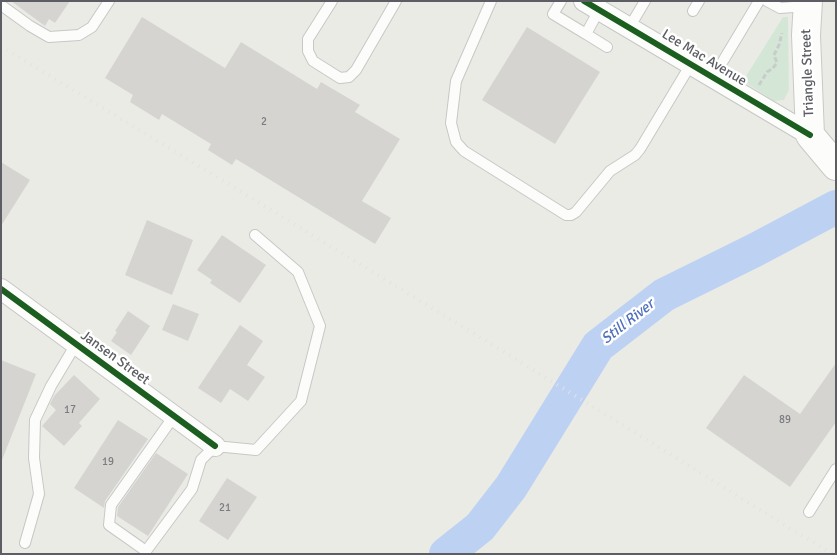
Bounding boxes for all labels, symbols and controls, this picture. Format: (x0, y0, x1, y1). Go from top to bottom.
street label: Lee Mac Avenue (659, 26, 749, 90)
street label: Triangle Street (798, 29, 818, 117)
house number: 2 (261, 115, 267, 129)
water label: Still River (598, 296, 658, 348)
street label: Jansen Street (77, 327, 153, 389)
house number: 17 (64, 403, 76, 417)
house number: 89 (779, 413, 791, 427)
house number: 19 (102, 455, 114, 469)
house number: 21 (219, 501, 231, 515)

